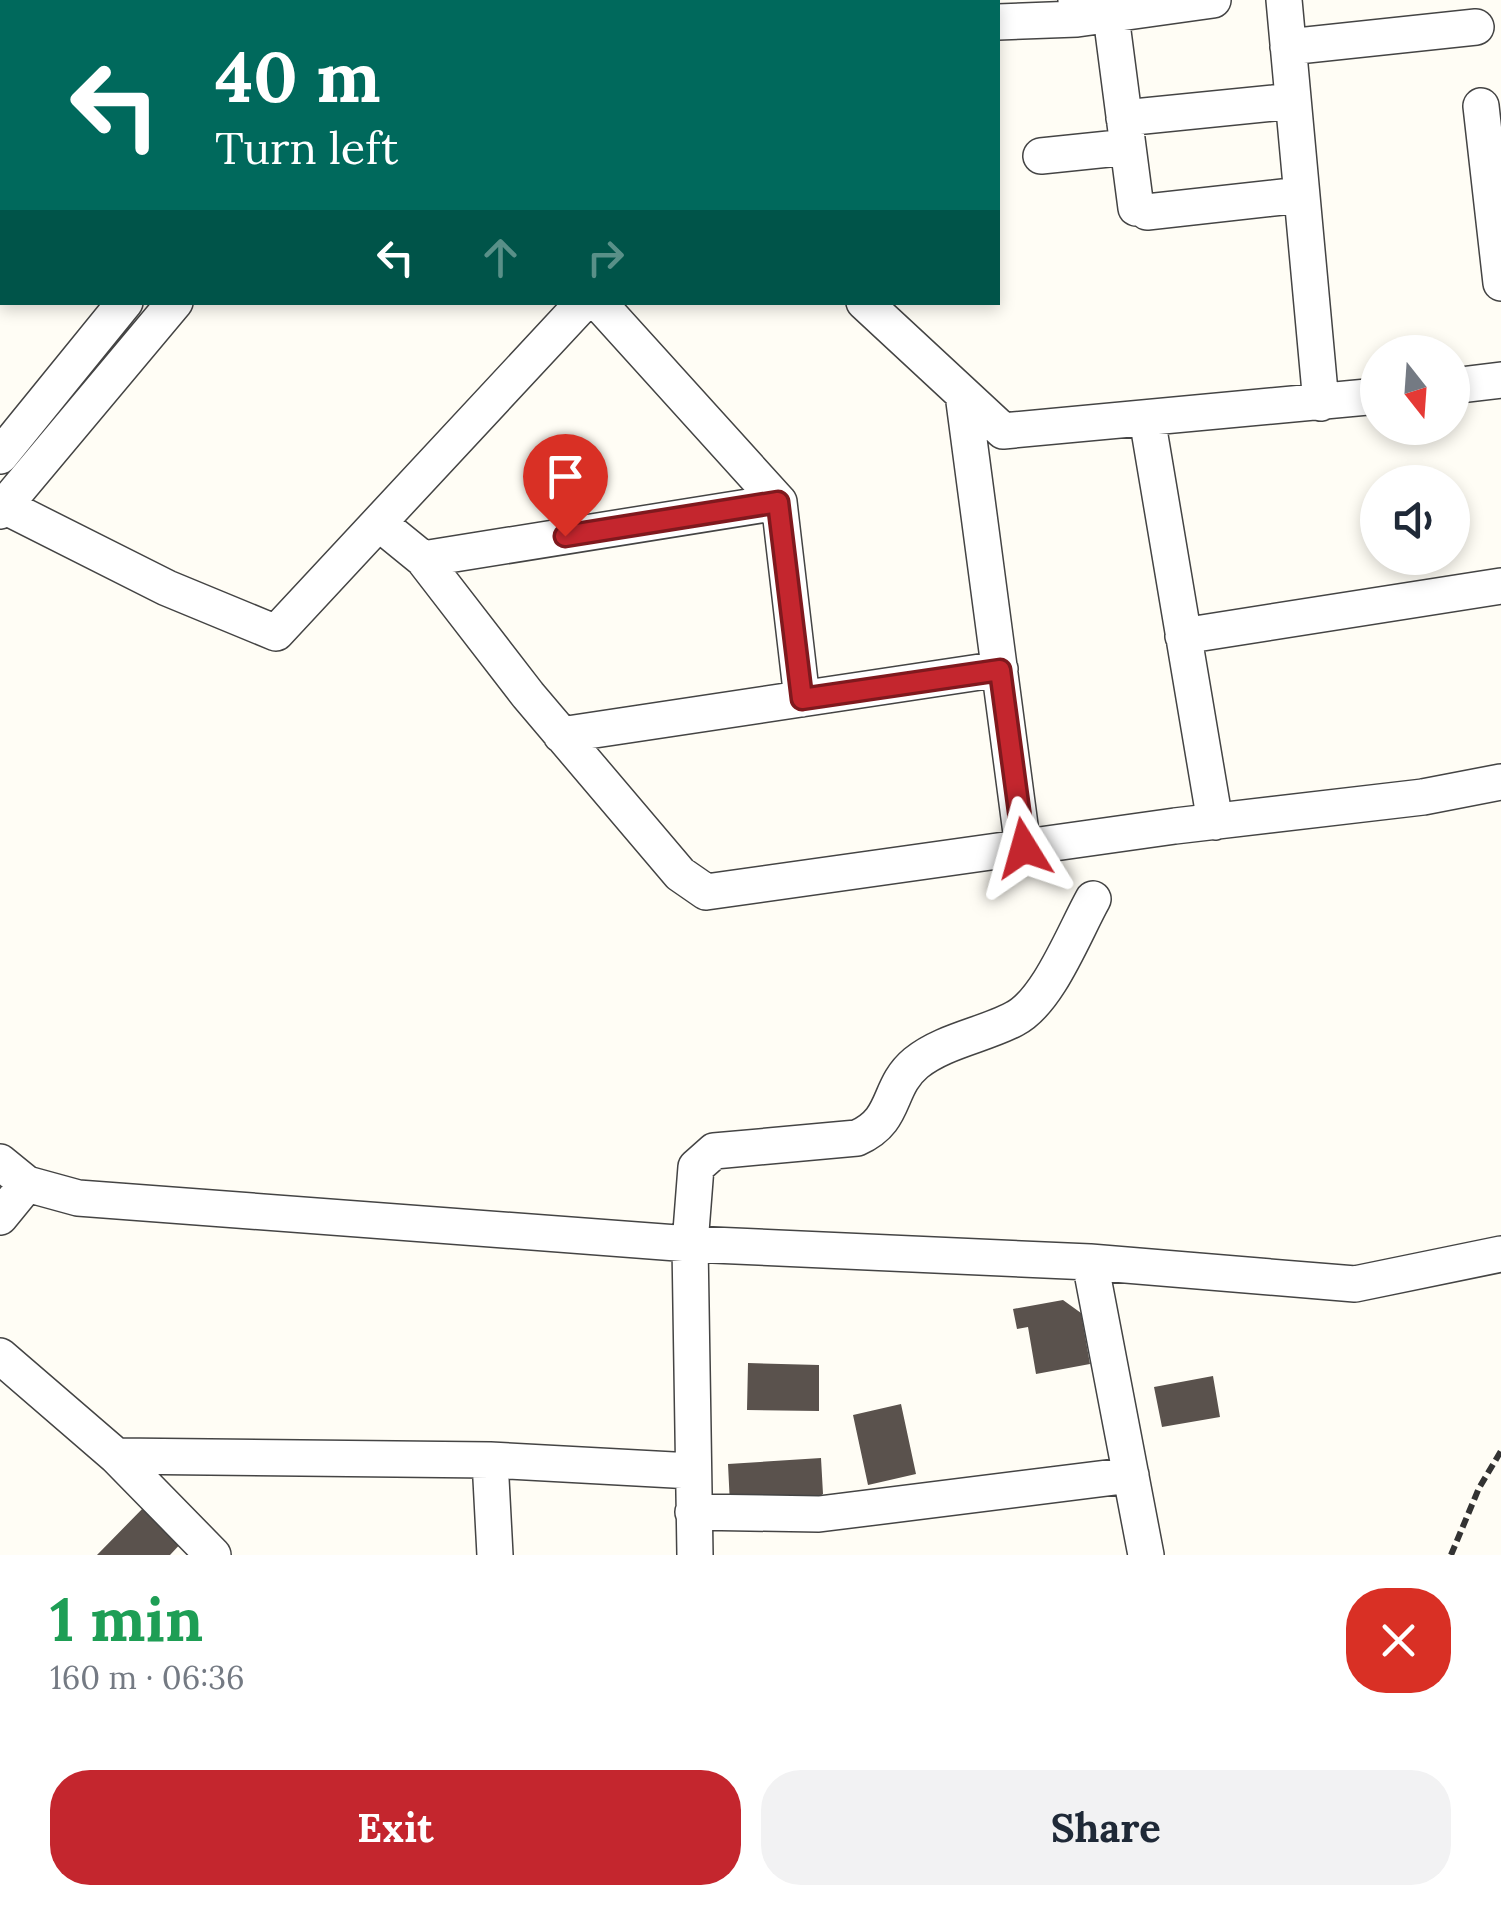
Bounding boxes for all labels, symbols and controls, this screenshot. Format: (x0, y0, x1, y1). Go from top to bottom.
text: 40 m (215, 32, 381, 121)
icon: left (50, 40, 180, 170)
text: Turn left (215, 119, 398, 176)
icon: left (368, 230, 423, 285)
icon: ahead (473, 230, 528, 285)
icon: right (578, 230, 633, 285)
north arrow (1360, 335, 1470, 445)
map controls (1360, 335, 1470, 575)
pin (523, 434, 608, 537)
icon: arrive (538, 449, 593, 504)
button: sound (1360, 465, 1470, 575)
position arrow (972, 796, 1076, 900)
text: 1 min (50, 1581, 203, 1657)
button: close (1346, 1588, 1451, 1693)
text: 160 m · 06:36 (50, 1657, 245, 1698)
button: Exit (50, 1770, 741, 1885)
button: Share (761, 1770, 1451, 1885)

